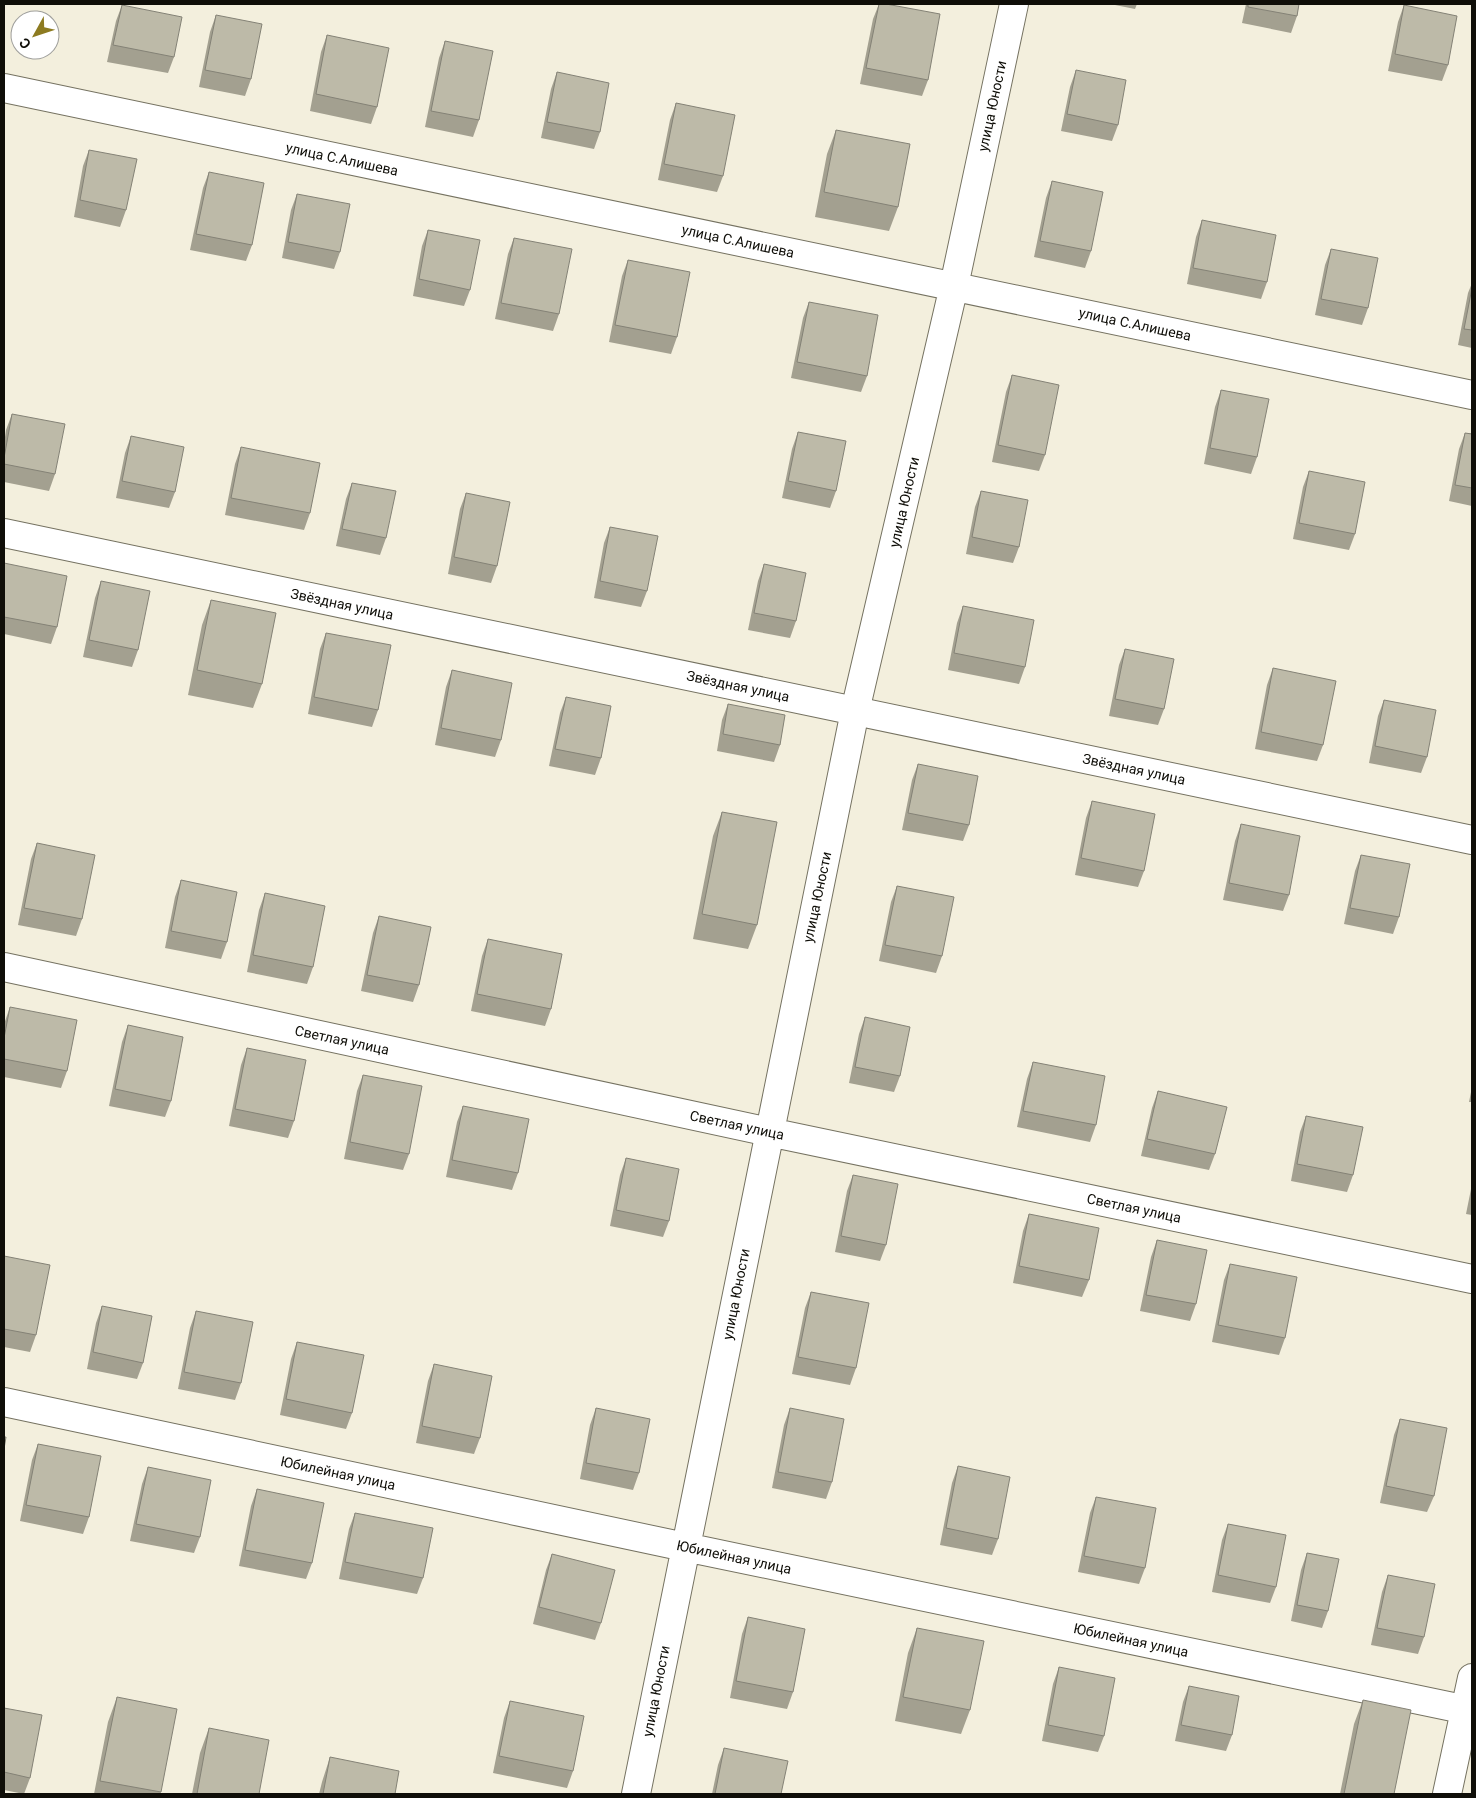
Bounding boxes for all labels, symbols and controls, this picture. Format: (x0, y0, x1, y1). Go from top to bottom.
north arrow (10, 10, 60, 60)
text: С (16, 35, 34, 52)
street label: улица Юности (975, 59, 1009, 153)
street label: улица С.Алишева (284, 139, 400, 179)
street label: улица С.Алишева (680, 221, 796, 261)
street label: улица С.Алишева (1077, 304, 1193, 344)
street label: улица Юности (886, 455, 922, 549)
street label: Звёздная улица (289, 585, 395, 623)
street label: Звёздная улица (685, 667, 791, 705)
street label: Звёздная улица (1081, 750, 1187, 788)
street label: улица Юности (800, 850, 834, 944)
street label: Светлая улица (293, 1022, 391, 1058)
street label: Светлая улица (688, 1107, 786, 1143)
street label: Светлая улица (1085, 1190, 1183, 1226)
street label: улица Юности (719, 1247, 753, 1341)
street label: Юбилейная улица (279, 1453, 397, 1493)
street label: Юбилейная улица (675, 1537, 793, 1577)
street label: Юбилейная улица (1072, 1620, 1190, 1660)
street label: улица Юности (639, 1644, 673, 1738)

